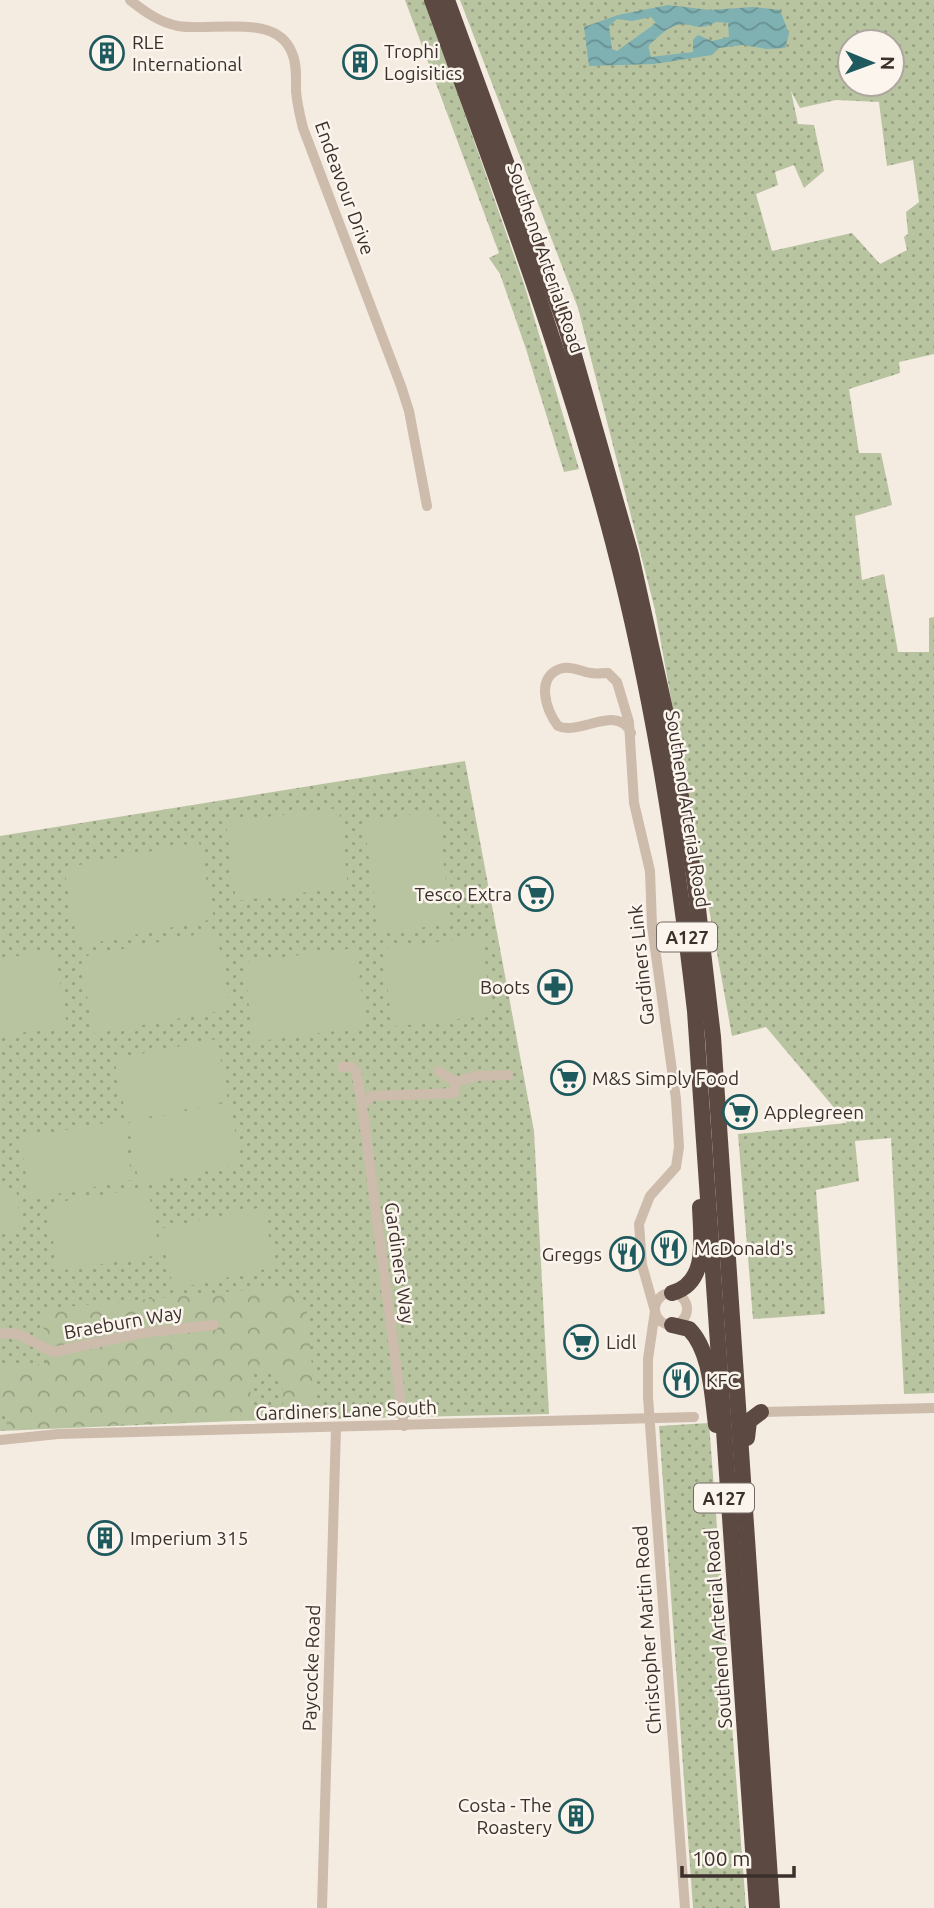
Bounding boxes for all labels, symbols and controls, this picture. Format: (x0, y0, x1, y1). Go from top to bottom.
north arrow (836, 28, 906, 98)
place label: RLE International (132, 31, 242, 75)
building icon: RLE International (88, 34, 126, 72)
place label: Trophi Logisitics (384, 40, 462, 84)
building icon: Trophi Logisitics (341, 43, 379, 81)
text: N (877, 56, 899, 71)
street label: Endeavour Drive (311, 118, 379, 258)
street label: Southend Arterial Road (503, 160, 589, 356)
street label: Southend Arterial Road (662, 709, 714, 909)
supermarket icon: Tesco Extra (517, 875, 555, 913)
place label: Tesco Extra (415, 883, 512, 905)
street label: Gardiners Link (624, 903, 658, 1026)
road number: A127 (657, 922, 717, 952)
pharmacy icon: Boots (536, 968, 574, 1006)
place label: Boots (480, 976, 530, 998)
supermarket icon: M&S Simply Food (549, 1059, 587, 1097)
place label: M&S Simply Food (592, 1067, 739, 1089)
supermarket icon: Applegreen (721, 1093, 759, 1131)
place label: Applegreen (764, 1101, 864, 1123)
street label: Gardiners Way (381, 1201, 419, 1325)
restaurant icon: McDonald's (650, 1229, 688, 1267)
restaurant icon: Greggs (608, 1235, 646, 1273)
place label: McDonald's (694, 1237, 793, 1259)
place label: Greggs (542, 1243, 602, 1265)
street label: Braeburn Way (62, 1301, 184, 1343)
supermarket icon: Lidl (562, 1323, 600, 1361)
place label: Lidl (606, 1331, 636, 1353)
restaurant icon: KFC (662, 1361, 700, 1399)
place label: KFC (706, 1369, 740, 1391)
street label: Gardiners Lane South (255, 1396, 437, 1424)
road number: A127 (694, 1484, 754, 1512)
building icon: Imperium 315 (86, 1519, 124, 1557)
street label: Christopher Martin Road (629, 1525, 665, 1735)
place label: Imperium 315 (130, 1527, 248, 1549)
street label: Southend Arterial Road (700, 1529, 736, 1729)
street label: Paycocke Road (298, 1604, 324, 1732)
place label: Costa - The Roastery (458, 1794, 552, 1838)
building icon: Costa - The Roastery (557, 1797, 595, 1835)
scale bar (682, 1834, 794, 1878)
text: 100 m (692, 1846, 750, 1870)

